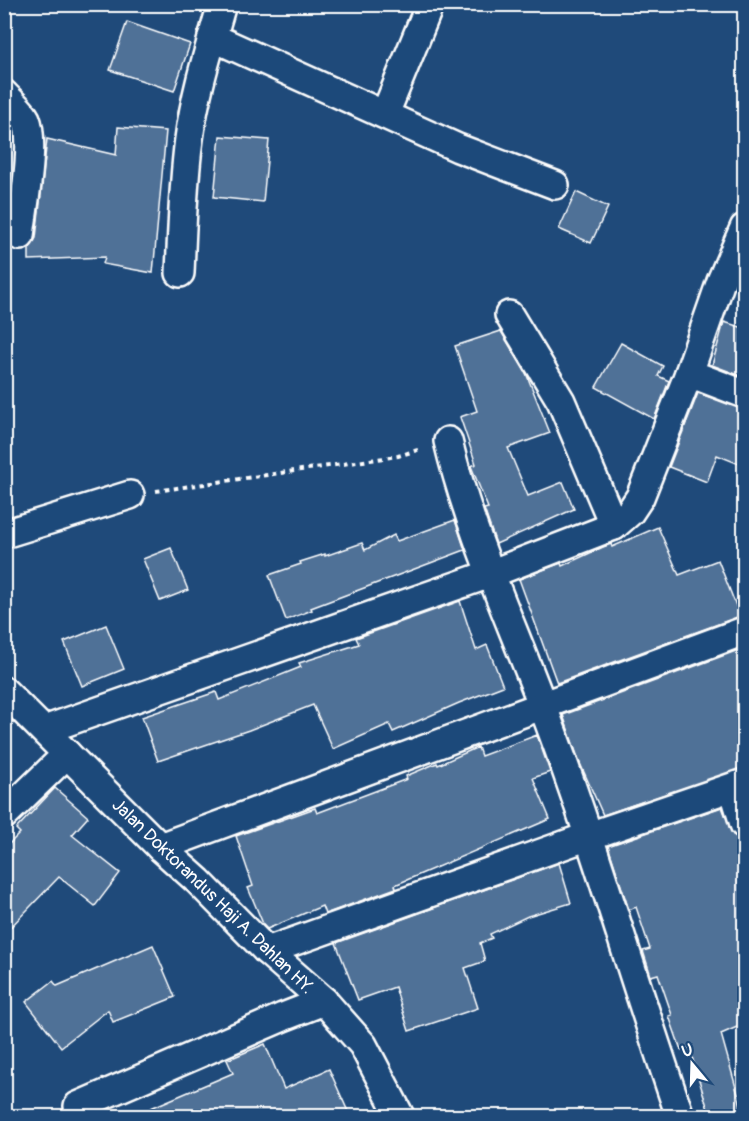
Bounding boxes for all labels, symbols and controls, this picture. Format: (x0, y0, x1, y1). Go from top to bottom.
street label: Jalan Doktorandus Haji A. Dahlan HY. (107, 794, 318, 999)
north arrow (662, 1034, 722, 1094)
text: U (679, 1039, 696, 1062)

